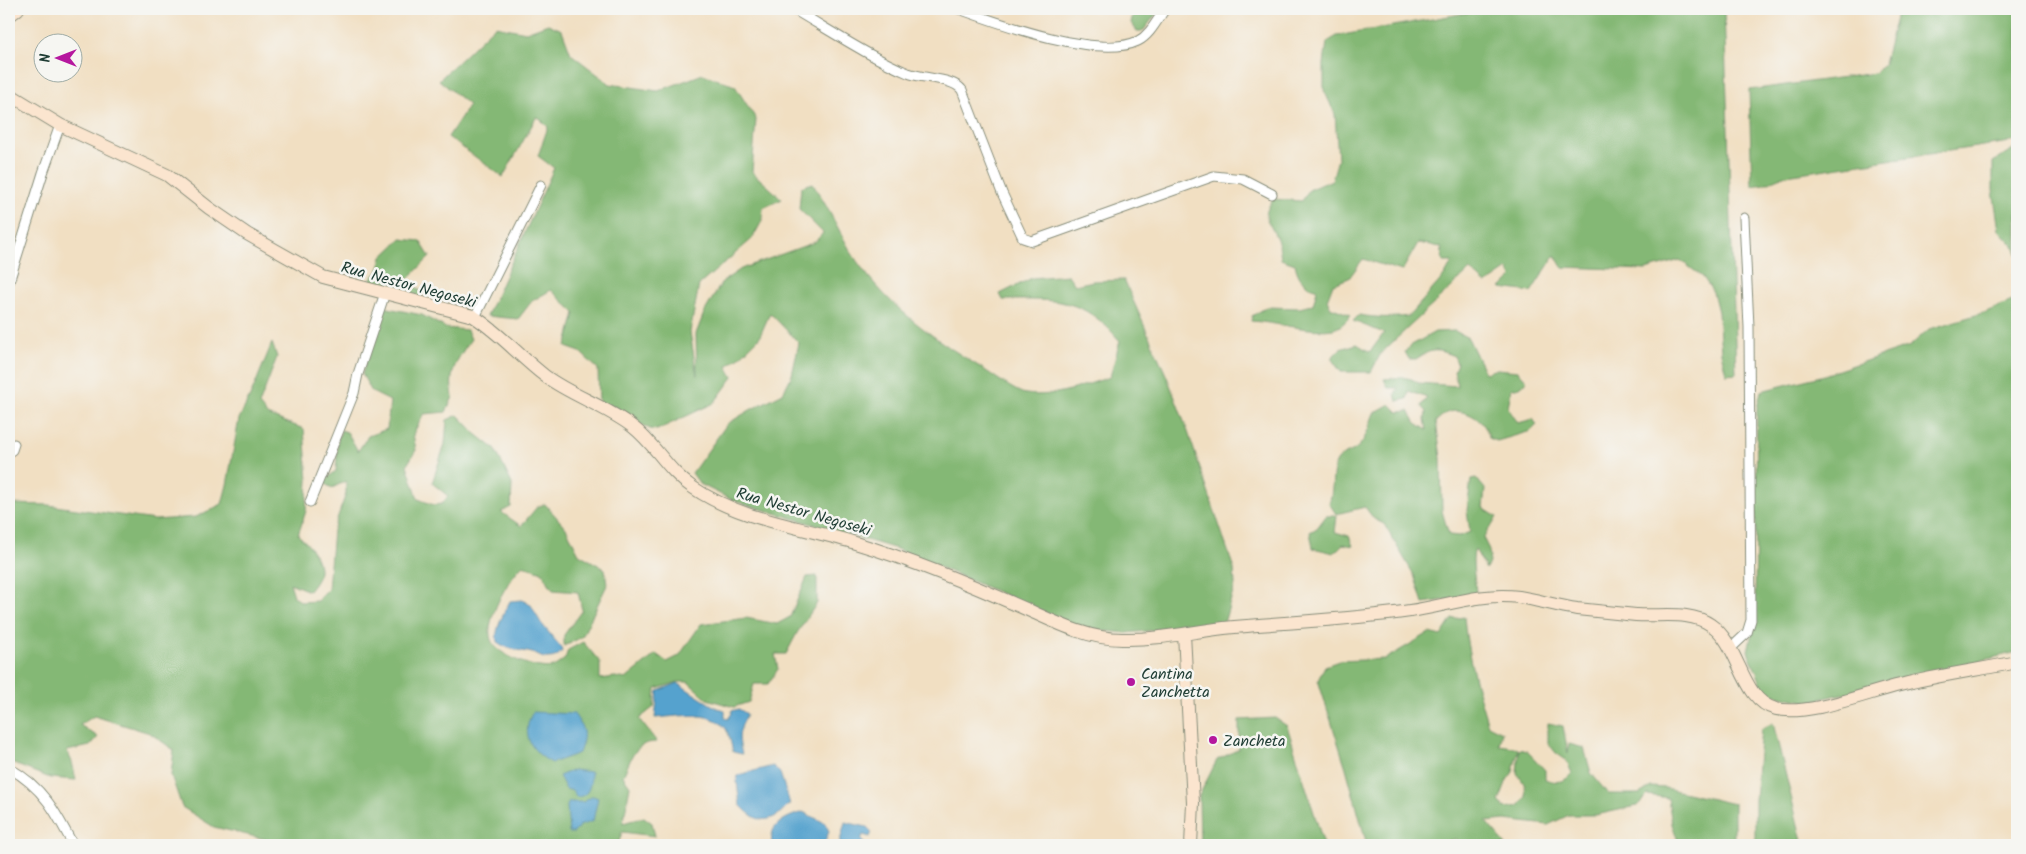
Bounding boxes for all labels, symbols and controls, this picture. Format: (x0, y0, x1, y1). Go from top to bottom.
north arrow (32, 32, 82, 82)
text: N (35, 53, 57, 62)
street label: Rua Nestor Negoseki (338, 255, 480, 316)
street label: Rua Nestor Negoseki (733, 481, 875, 544)
place label: Cantina Zanchetta (1141, 662, 1210, 705)
marker: Cantina Zanchetta (1125, 676, 1137, 688)
place label: Zancheta (1223, 729, 1286, 754)
marker: Zancheta (1207, 734, 1219, 746)

